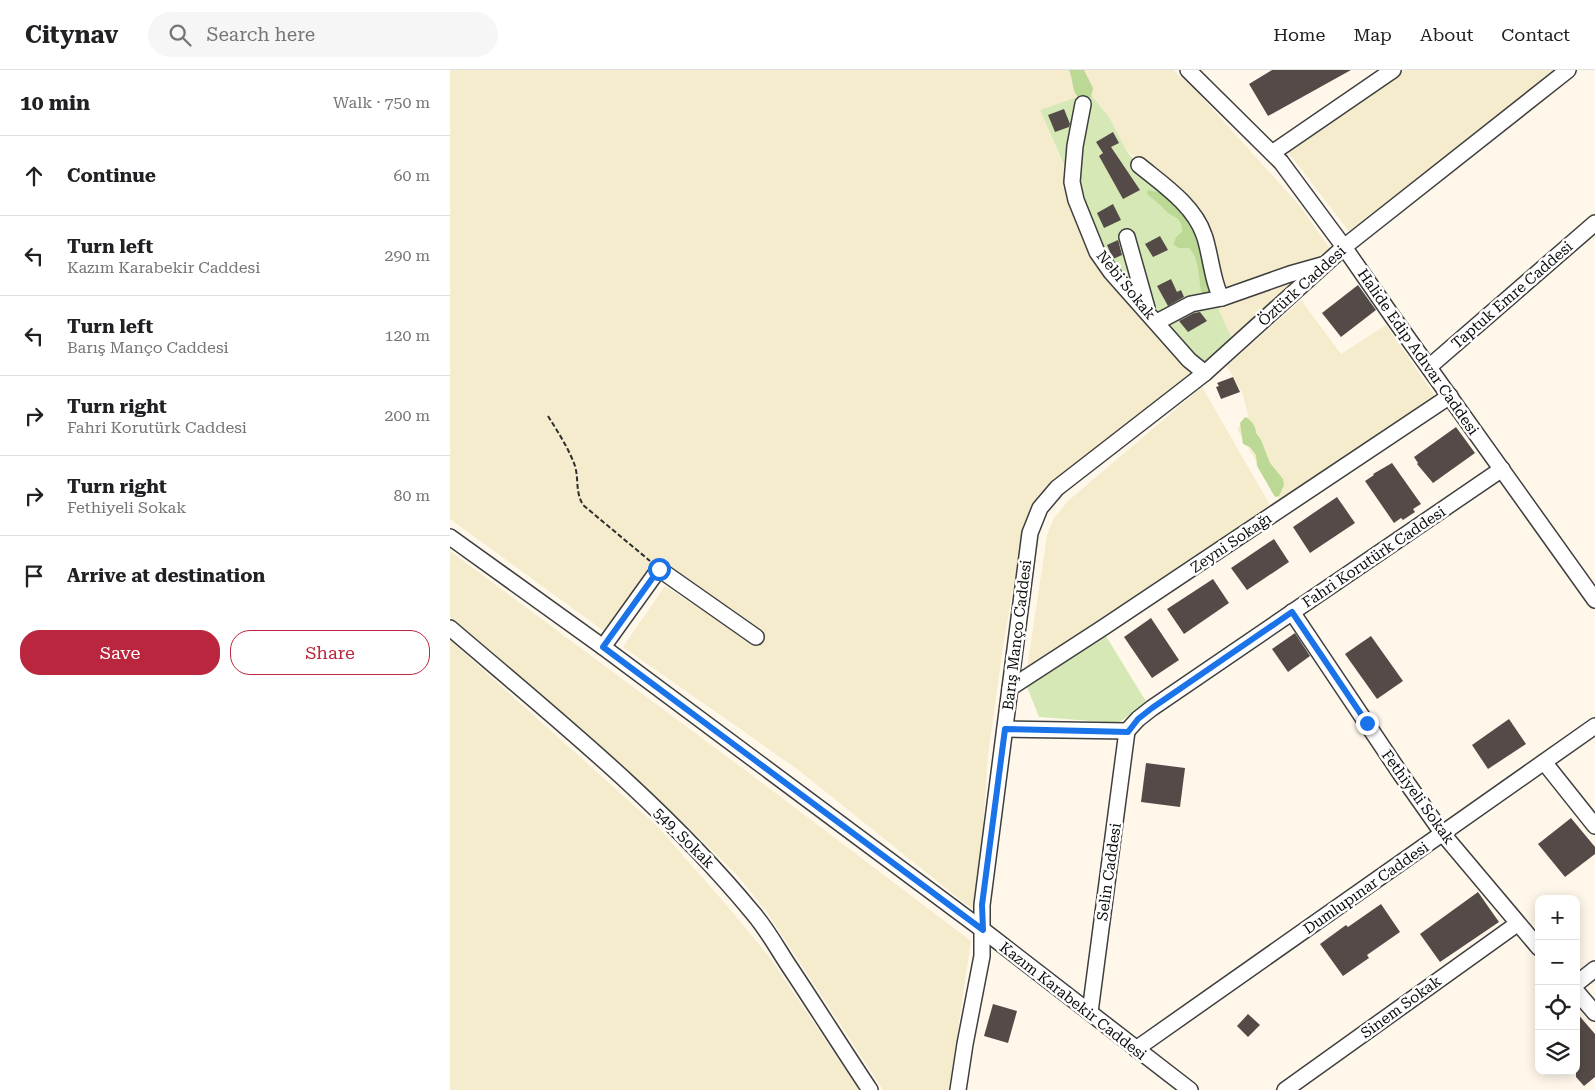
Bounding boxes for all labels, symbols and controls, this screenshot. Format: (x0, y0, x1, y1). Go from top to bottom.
search box (148, 12, 498, 57)
text: Citynav (25, 21, 118, 49)
icon: search (166, 21, 194, 49)
text: Search here (206, 23, 315, 46)
text: Home (1273, 24, 1325, 45)
text: Map (1353, 24, 1392, 45)
text: About (1420, 24, 1473, 45)
text: Contact (1501, 24, 1570, 45)
text: 10 min (20, 91, 90, 115)
text: Walk · 750 m (333, 93, 430, 112)
icon: ahead (20, 162, 48, 190)
text: Continue (67, 164, 156, 187)
text: 60 m (393, 166, 430, 185)
text: Turn left (67, 235, 153, 258)
street label: Taptuk Emre Caddesi (1448, 237, 1576, 353)
icon: left (20, 242, 48, 270)
street label: Öztürk Caddesi (1254, 242, 1350, 330)
text: 290 m (384, 246, 430, 265)
street label: Nebi Sokak (1093, 247, 1160, 324)
text: Kazım Karabekir Caddesi (67, 258, 260, 277)
street label: Halide Edip Adıvar Caddesi (1354, 265, 1482, 439)
text: Turn left (67, 315, 153, 338)
icon: left (20, 322, 48, 350)
text: 120 m (384, 326, 430, 345)
text: Barış Manço Caddesi (67, 338, 229, 357)
text: Turn right (67, 395, 167, 418)
icon: right (20, 402, 48, 430)
text: 200 m (384, 406, 430, 425)
text: Fahri Korutürk Caddesi (67, 418, 247, 437)
text: Turn right (67, 475, 167, 498)
icon: right (20, 482, 48, 510)
text: 80 m (393, 486, 430, 505)
text: Fethiyeli Sokak (67, 498, 186, 517)
street label: Fahri Korutürk Caddesi (1299, 502, 1449, 612)
street label: Zeyni Sokağı (1187, 509, 1275, 577)
route start (648, 558, 671, 581)
street label: Barış Manço Caddesi (999, 559, 1035, 711)
icon: arrive (20, 562, 48, 590)
text: Arrive at destination (67, 564, 265, 587)
button: Save (20, 630, 220, 675)
button: Share (230, 630, 430, 675)
route end (1356, 712, 1379, 735)
street label: Fethiyeli Sokak (1378, 746, 1458, 848)
street label: 549. Sokak (650, 804, 718, 872)
street label: Selin Caddesi (1093, 822, 1125, 922)
street label: Dumlupınar Caddesi (1300, 838, 1432, 938)
map controls (1535, 895, 1580, 1075)
button: + (1535, 895, 1580, 940)
street label: Kazım Karabekir Caddesi (996, 938, 1150, 1064)
button: − (1535, 940, 1580, 985)
street label: Sinem Sokak (1357, 972, 1445, 1042)
button: locate (1535, 985, 1580, 1030)
button: layers (1535, 1030, 1580, 1075)

